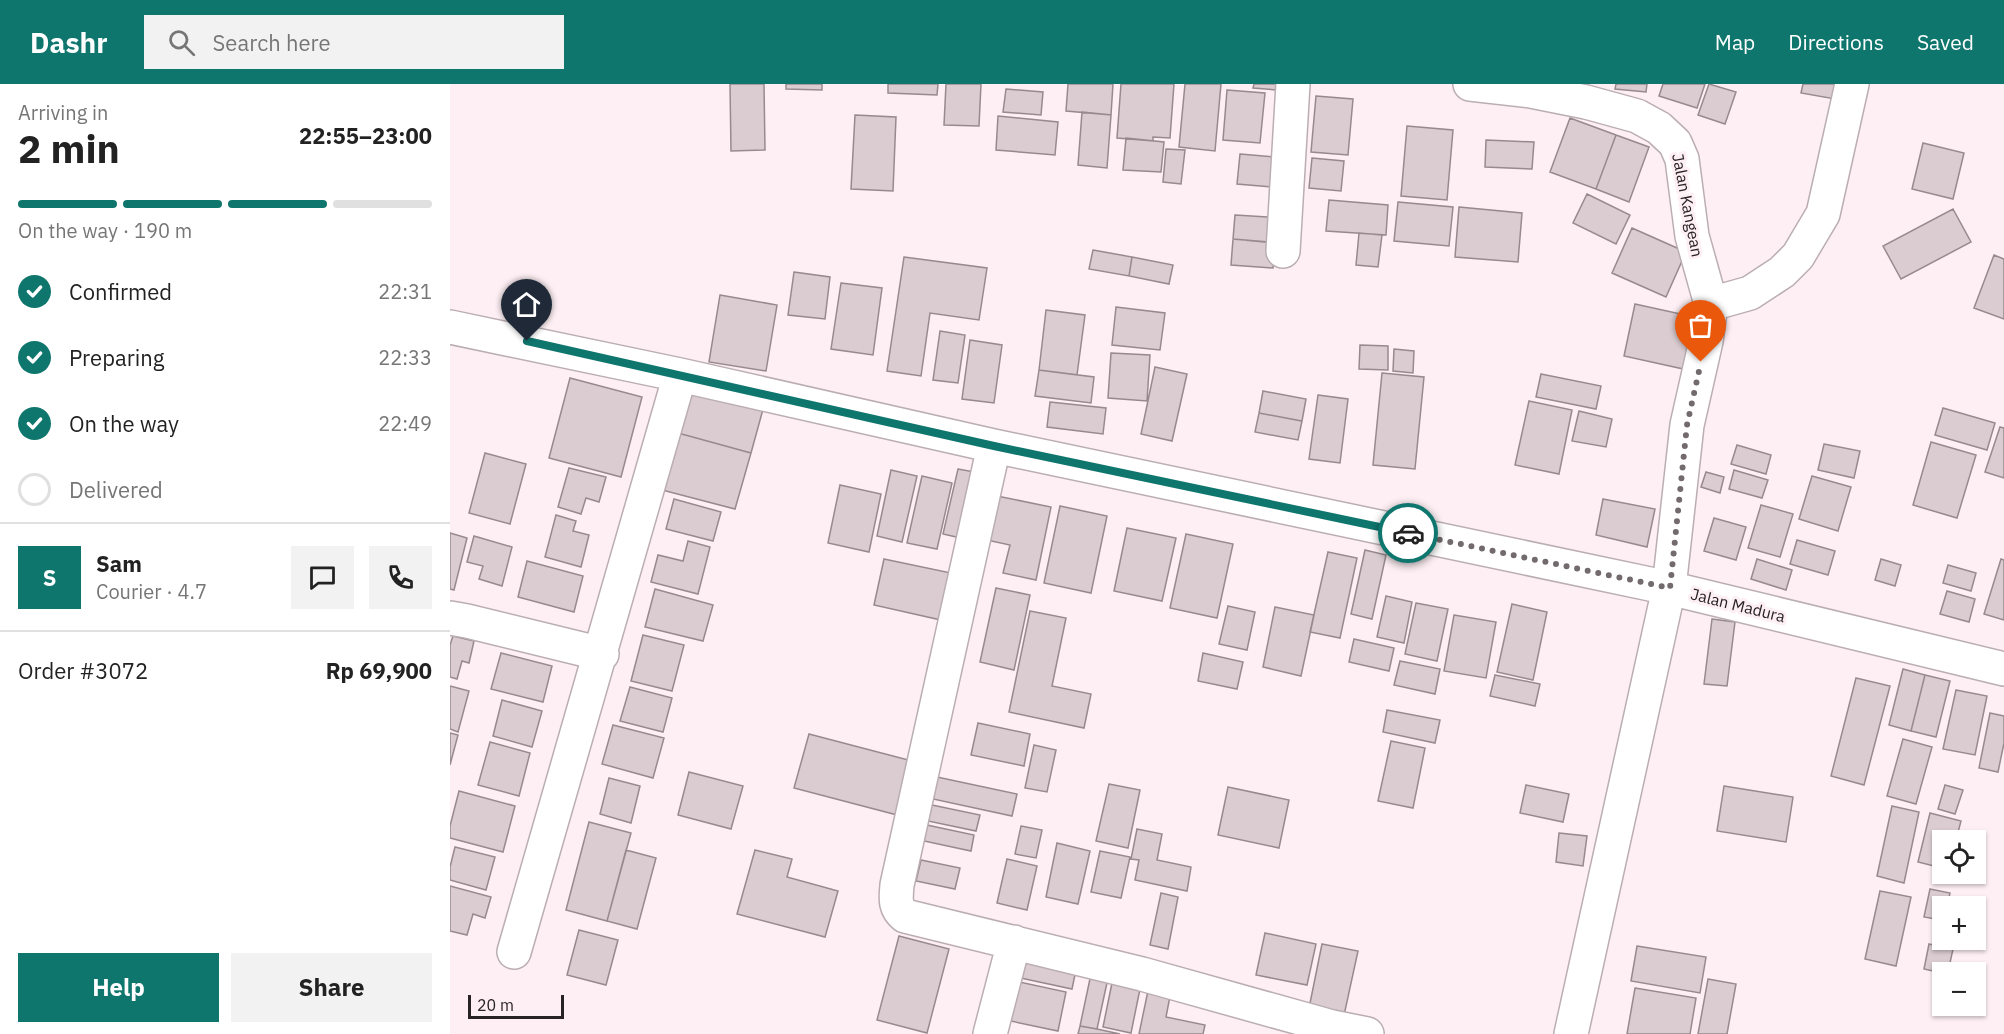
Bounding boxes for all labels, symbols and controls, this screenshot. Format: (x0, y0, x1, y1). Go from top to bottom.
search box (144, 15, 564, 69)
text: Dashr (30, 24, 108, 61)
icon: search (165, 26, 198, 59)
text: Search here (213, 28, 331, 57)
text: Map (1715, 28, 1755, 56)
text: Directions (1788, 28, 1884, 56)
text: Saved (1917, 28, 1974, 56)
text: Arriving in (18, 99, 108, 126)
text: 22:55–23:00 (299, 121, 432, 150)
text: 2 min (18, 123, 120, 174)
street label: Jalan Kangean (1668, 152, 1708, 258)
text: On the way · 190 m (18, 217, 192, 244)
icon: check (18, 275, 51, 308)
text: Confirmed (69, 277, 172, 306)
text: 22:31 (378, 278, 432, 305)
pin (501, 279, 552, 341)
icon: home (510, 288, 543, 321)
pin (1675, 300, 1726, 362)
icon: bag (1684, 309, 1717, 342)
icon: check (18, 341, 51, 374)
text: Preparing (69, 343, 164, 372)
text: 22:33 (378, 344, 432, 371)
icon: check (18, 407, 51, 440)
text: On the way (69, 409, 179, 438)
text: 22:49 (378, 410, 432, 437)
text: Delivered (69, 475, 163, 504)
courier (1378, 503, 1438, 563)
icon: car (1392, 517, 1425, 550)
button: chat (291, 546, 354, 609)
button: phone (369, 546, 432, 609)
text: Sam (96, 549, 142, 578)
text: S (43, 563, 56, 592)
text: Courier · 4.7 (96, 578, 207, 605)
street label: Jalan Madura (1689, 584, 1788, 627)
text: Order #3072 (18, 656, 148, 685)
text: Rp 69,900 (326, 656, 432, 685)
map controls (1932, 830, 1986, 1016)
button: locate (1932, 830, 1986, 884)
button: + (1932, 896, 1986, 950)
button: Help (18, 953, 219, 1022)
button: Share (231, 953, 432, 1022)
button: − (1932, 962, 1986, 1016)
scale bar (468, 992, 564, 1020)
text: 20 m (477, 995, 514, 1015)

